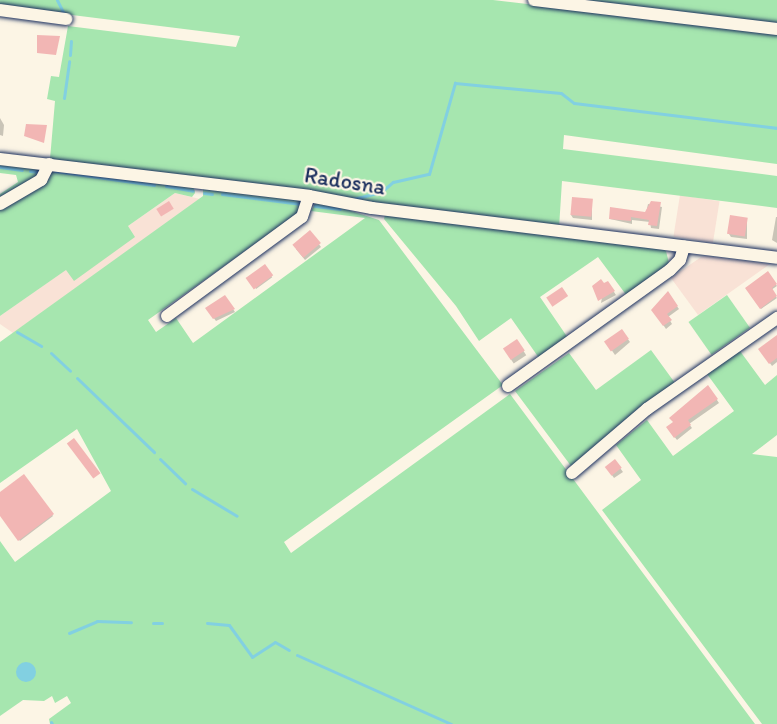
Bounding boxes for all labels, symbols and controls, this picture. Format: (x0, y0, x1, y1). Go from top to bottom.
street label: Radosna (303, 162, 387, 200)

